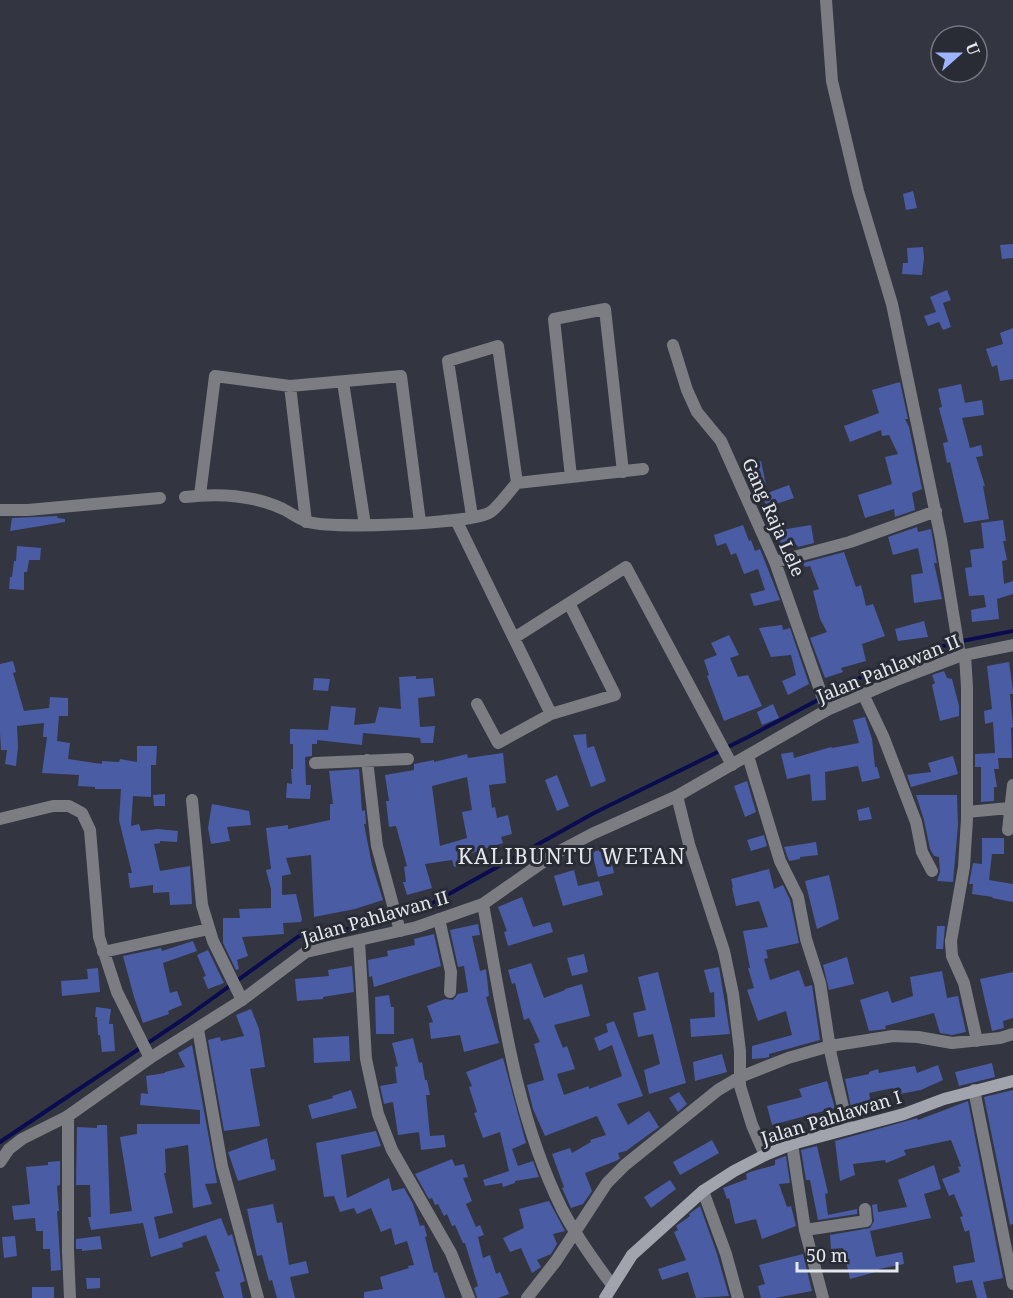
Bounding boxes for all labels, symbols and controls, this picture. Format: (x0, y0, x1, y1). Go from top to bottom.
north arrow (929, 24, 989, 84)
text: U (961, 39, 985, 58)
street label: Gang Raja Lele (737, 454, 811, 580)
street label: Jalan Pahlawan II (812, 628, 963, 708)
district label: KALIBUNTU WETAN (458, 842, 686, 870)
street label: Jalan Pahlawan II (298, 885, 451, 950)
street label: Jalan Pahlawan I (757, 1084, 904, 1150)
scale bar (797, 1235, 898, 1273)
text: 50 m (806, 1243, 848, 1267)

